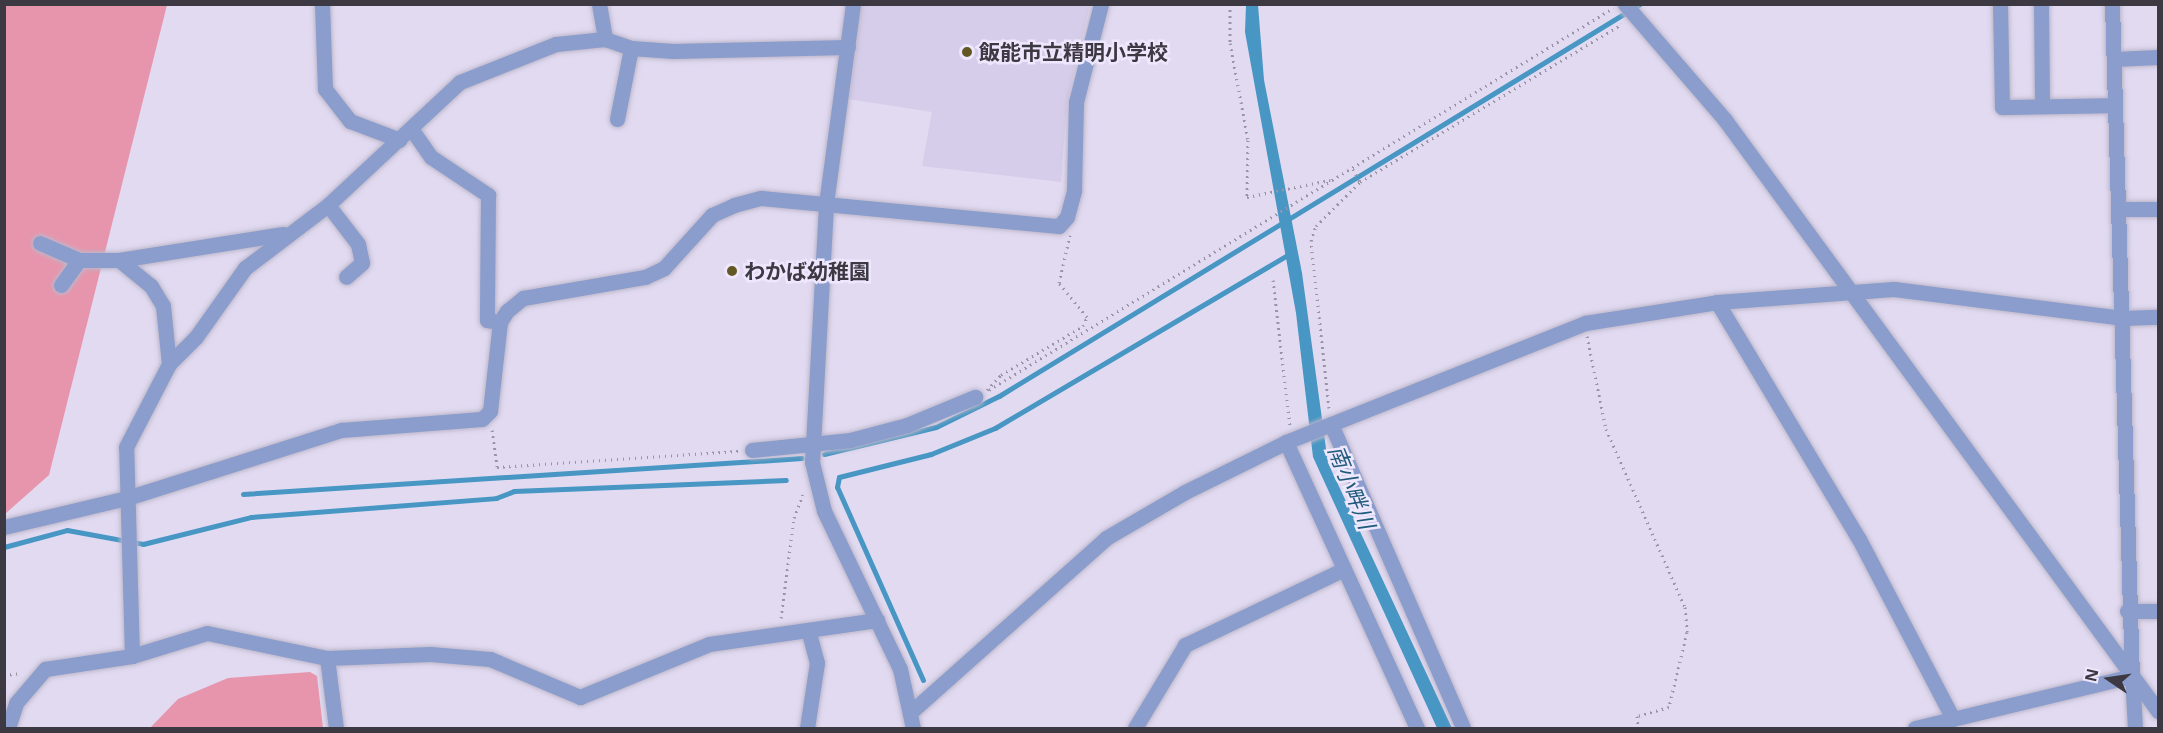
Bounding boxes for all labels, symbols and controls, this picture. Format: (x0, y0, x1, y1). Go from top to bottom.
place label: 飯能市立精明小学校 (979, 39, 1168, 65)
marker: 飯能市立精明小学校 (960, 45, 974, 59)
place label: わかば幼稚園 (744, 258, 870, 284)
marker: わかば幼稚園 (725, 264, 739, 278)
water label: 南小畔川 (1323, 441, 1381, 533)
north arrow (2079, 649, 2139, 709)
text: N (2079, 666, 2104, 684)

